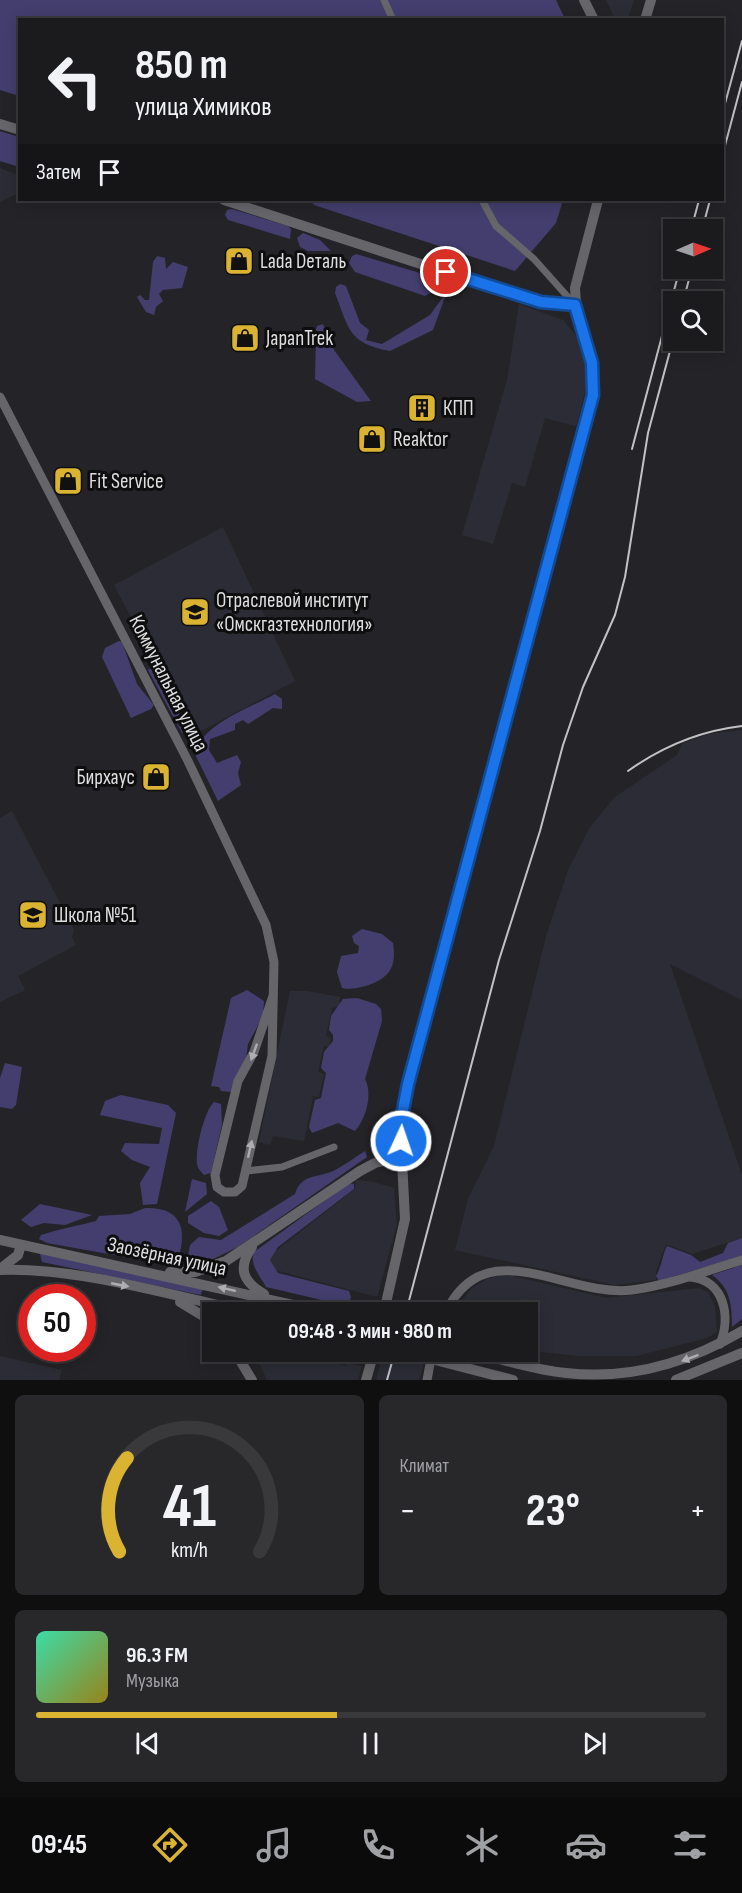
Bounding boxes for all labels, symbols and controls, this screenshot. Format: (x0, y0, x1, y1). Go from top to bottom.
text: 850 m (135, 40, 228, 91)
icon: left (36, 42, 114, 120)
text: улица Химиков (135, 91, 272, 123)
icon: arrive (93, 156, 126, 189)
text: Затем (36, 159, 81, 186)
north arrow (663, 219, 723, 279)
map controls (663, 219, 723, 351)
shop icon: Lada Dеталь (223, 245, 255, 277)
pin (420, 246, 471, 297)
place label: Lada Dеталь (260, 249, 346, 274)
icon: arrive (429, 255, 462, 288)
button: search (663, 291, 723, 351)
shop icon: JapanTrek (229, 322, 261, 354)
place label: JapanTrek (265, 326, 333, 351)
building icon: КПП (406, 392, 438, 424)
place label: КПП (443, 396, 474, 421)
shop icon: Reaktor (356, 423, 388, 455)
place label: Reaktor (393, 427, 448, 452)
shop icon: Fit Service (52, 465, 84, 497)
place label: Fit Service (89, 469, 163, 494)
place label: Отраслевой институт «Омскгазтехнология» (216, 588, 373, 637)
school or university icon: Отраслевой институт «Омскгазтехнология» (179, 596, 211, 628)
street label: Коммунальная улица (123, 611, 214, 756)
shop icon: Бирхаус (140, 761, 172, 793)
place label: Бирхаус (76, 765, 135, 790)
school or university icon: Школа №51 (17, 899, 49, 931)
place label: Школа №51 (54, 903, 137, 928)
one-way arrow (249, 1043, 259, 1061)
position arrow (369, 1109, 433, 1173)
one-way arrow (246, 1140, 256, 1159)
street label: Заозёрная улица (105, 1232, 229, 1281)
one-way arrow (111, 1281, 130, 1290)
speed limit sign: 50 (18, 1284, 96, 1362)
one-way arrow (218, 1284, 236, 1294)
text: 09:48 · 3 мин · 980 m (288, 1318, 452, 1345)
one-way arrow (681, 1354, 699, 1363)
text: Климат (400, 1454, 449, 1478)
text: 41 (162, 1470, 216, 1545)
text: 23° (526, 1484, 580, 1539)
text: − (400, 1491, 416, 1531)
text: + (690, 1491, 706, 1531)
text: km/h (171, 1538, 208, 1563)
text: 96.3 FM (126, 1642, 188, 1669)
text: Музыка (126, 1669, 179, 1693)
icon: previous (131, 1727, 164, 1760)
icon: pause (354, 1727, 387, 1760)
icon: next (578, 1727, 611, 1760)
icon: directions (149, 1824, 191, 1866)
icon: music (253, 1824, 295, 1866)
icon: phone (357, 1824, 399, 1866)
icon: climate (461, 1824, 503, 1866)
icon: car (565, 1824, 607, 1866)
icon: filters (669, 1824, 711, 1866)
text: 09:45 (31, 1829, 87, 1861)

